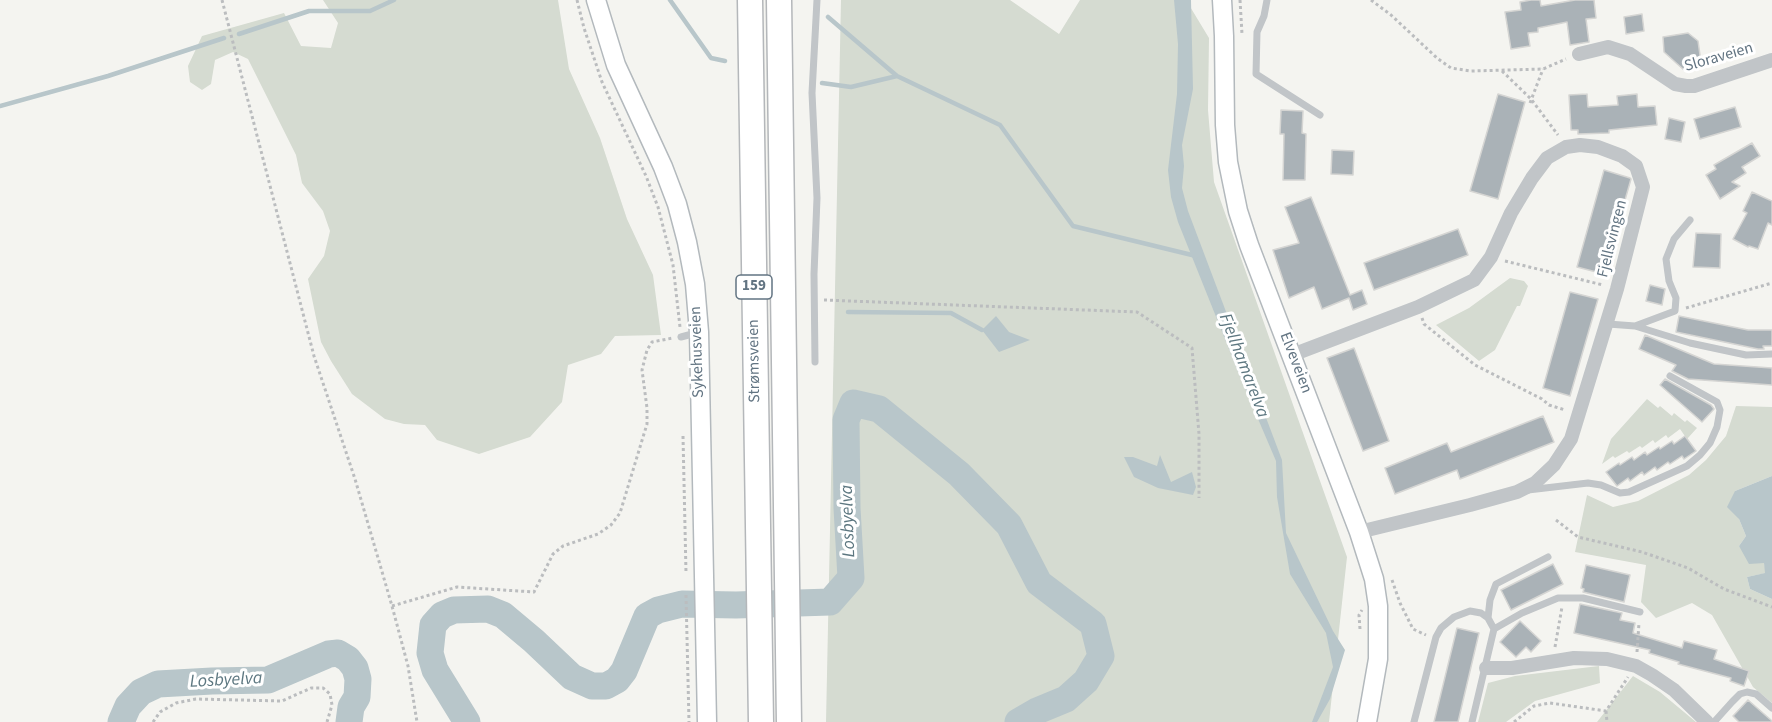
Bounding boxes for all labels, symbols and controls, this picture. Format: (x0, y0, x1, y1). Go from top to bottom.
street label: Sloraveien (1682, 39, 1756, 77)
street label: Fjellsvingen (1594, 198, 1632, 280)
road number: 159 (736, 275, 772, 299)
street label: Sykehusveien (687, 306, 709, 398)
water label: Fjellhamarelva (1213, 311, 1273, 421)
street label: Strømsveien (745, 319, 765, 403)
street label: Elveveien (1275, 330, 1315, 396)
water label: Losbyelva (837, 484, 861, 558)
water label: Losbyelva (189, 668, 263, 694)

